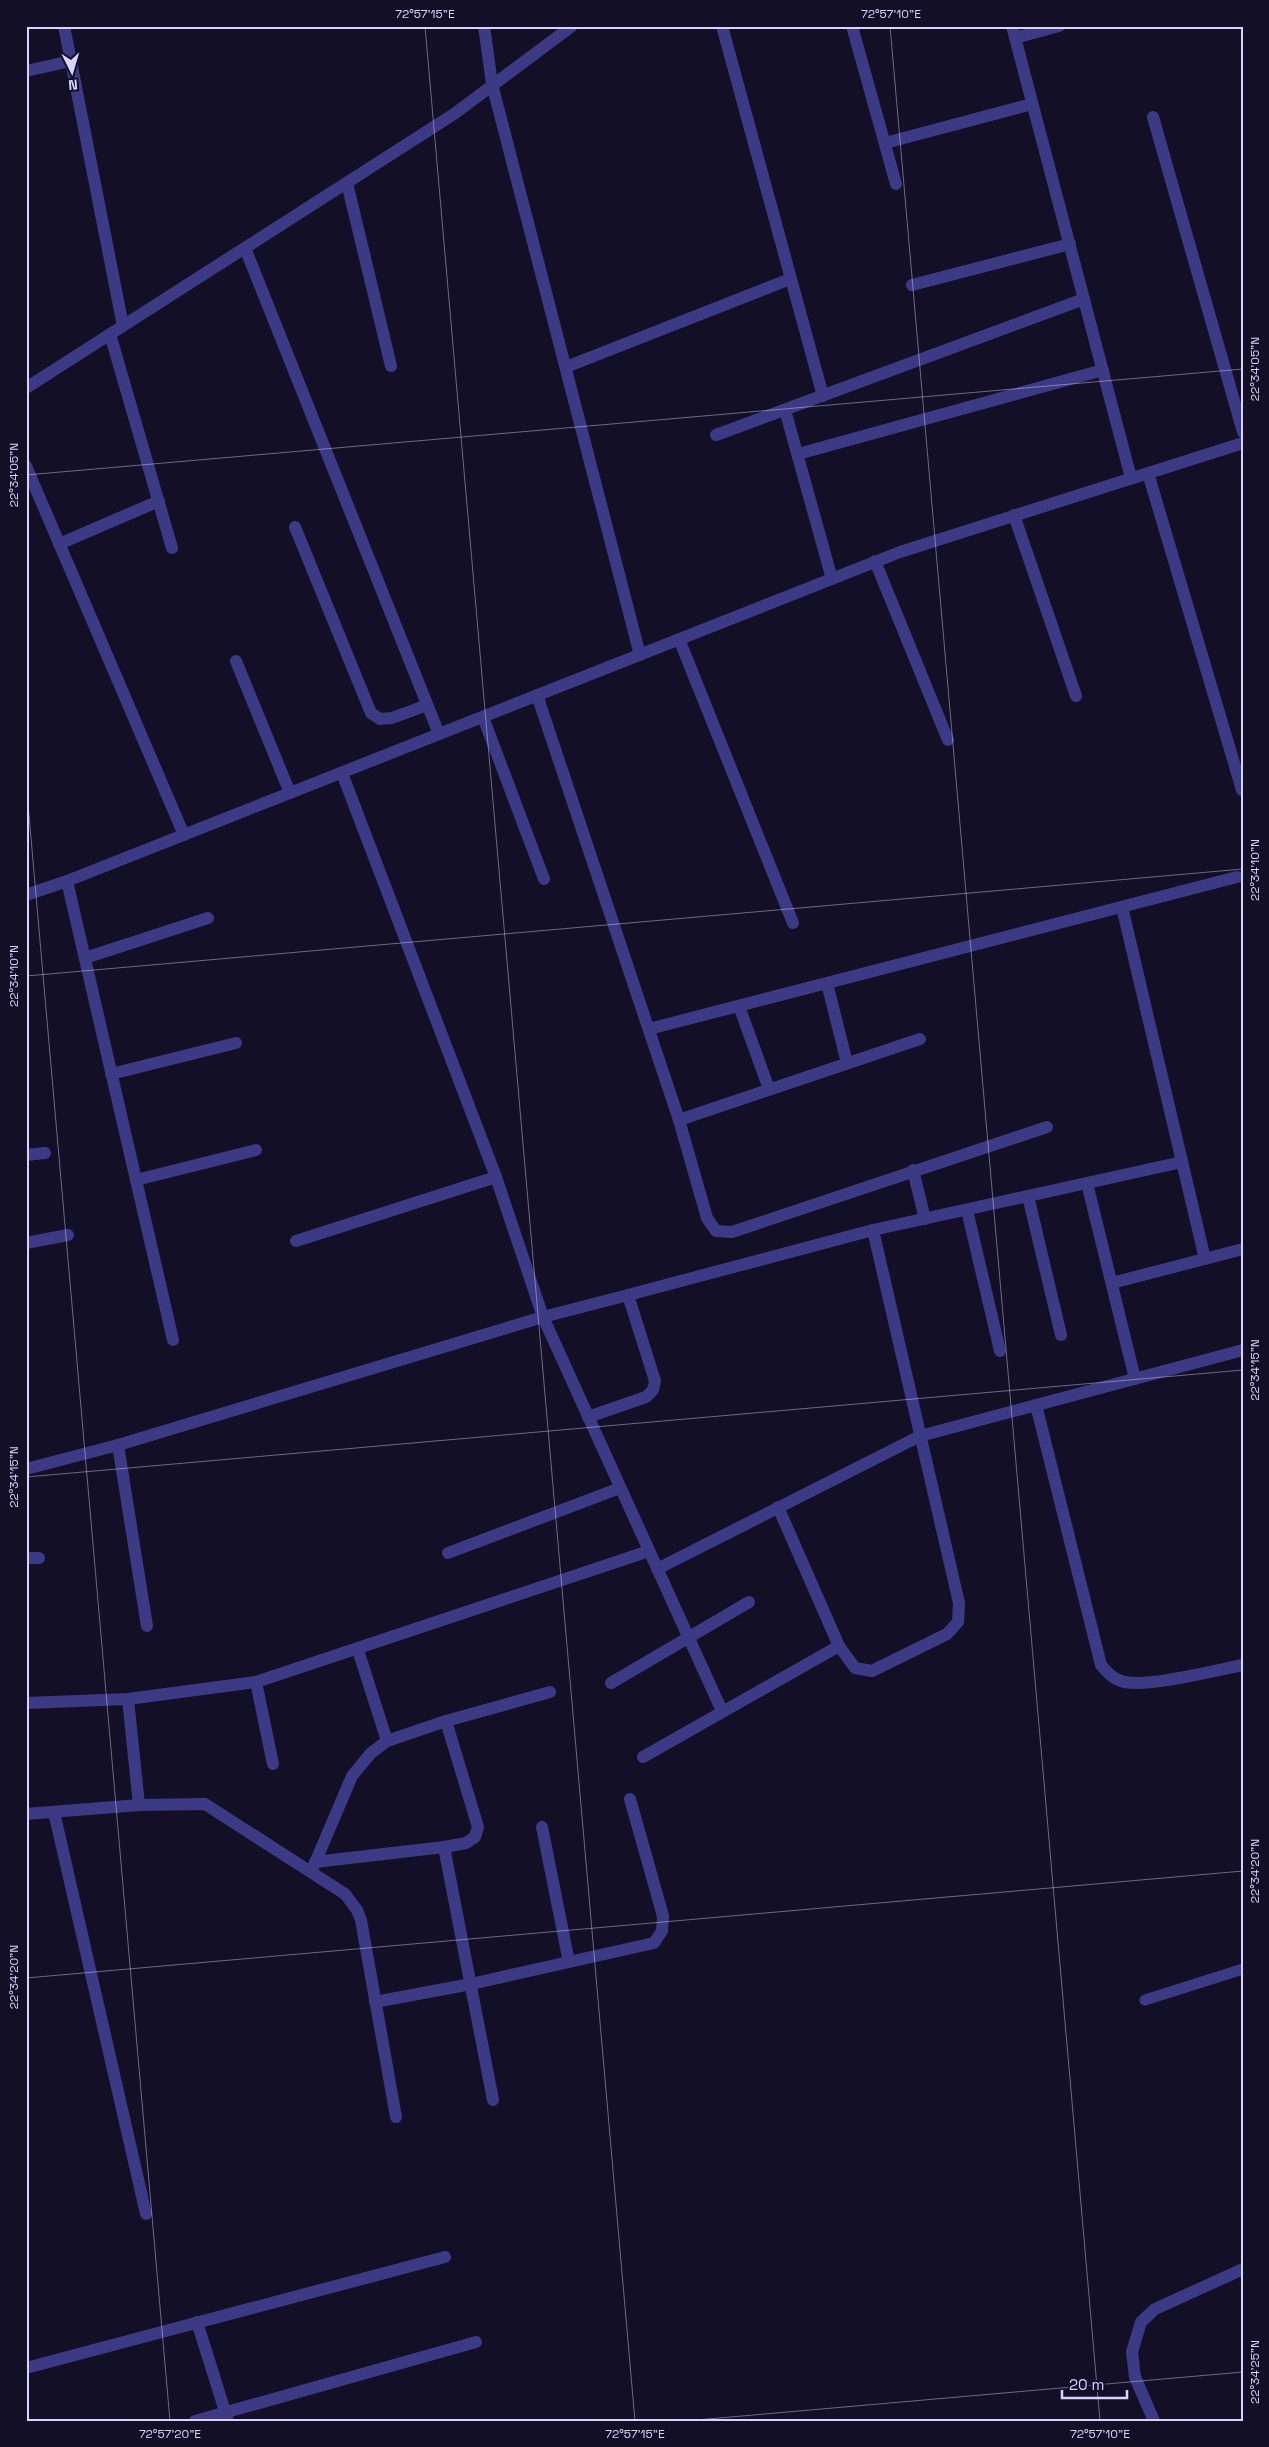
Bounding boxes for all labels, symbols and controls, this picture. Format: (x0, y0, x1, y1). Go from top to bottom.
text: 72°57'15"E (395, 6, 455, 22)
text: 72°57'10"E (861, 6, 921, 22)
north arrow (48, 48, 98, 98)
text: N (68, 76, 79, 94)
text: 22°34'05"N (1247, 337, 1263, 401)
text: 22°34'05"N (6, 443, 22, 507)
text: 22°34'10"N (1247, 839, 1263, 901)
text: 22°34'10"N (6, 945, 22, 1007)
text: 22°34'15"N (1247, 1339, 1263, 1401)
text: 22°34'15"N (6, 1446, 22, 1508)
text: 22°34'20"N (1247, 1839, 1263, 1903)
text: 22°34'20"N (6, 1945, 22, 2009)
text: 22°34'25"N (1247, 2340, 1263, 2404)
scale bar (1062, 2367, 1126, 2399)
text: 20 m (1069, 2375, 1104, 2394)
text: 72°57'20"E (139, 2426, 201, 2442)
text: 72°57'15"E (605, 2426, 665, 2442)
text: 72°57'10"E (1070, 2426, 1130, 2442)

